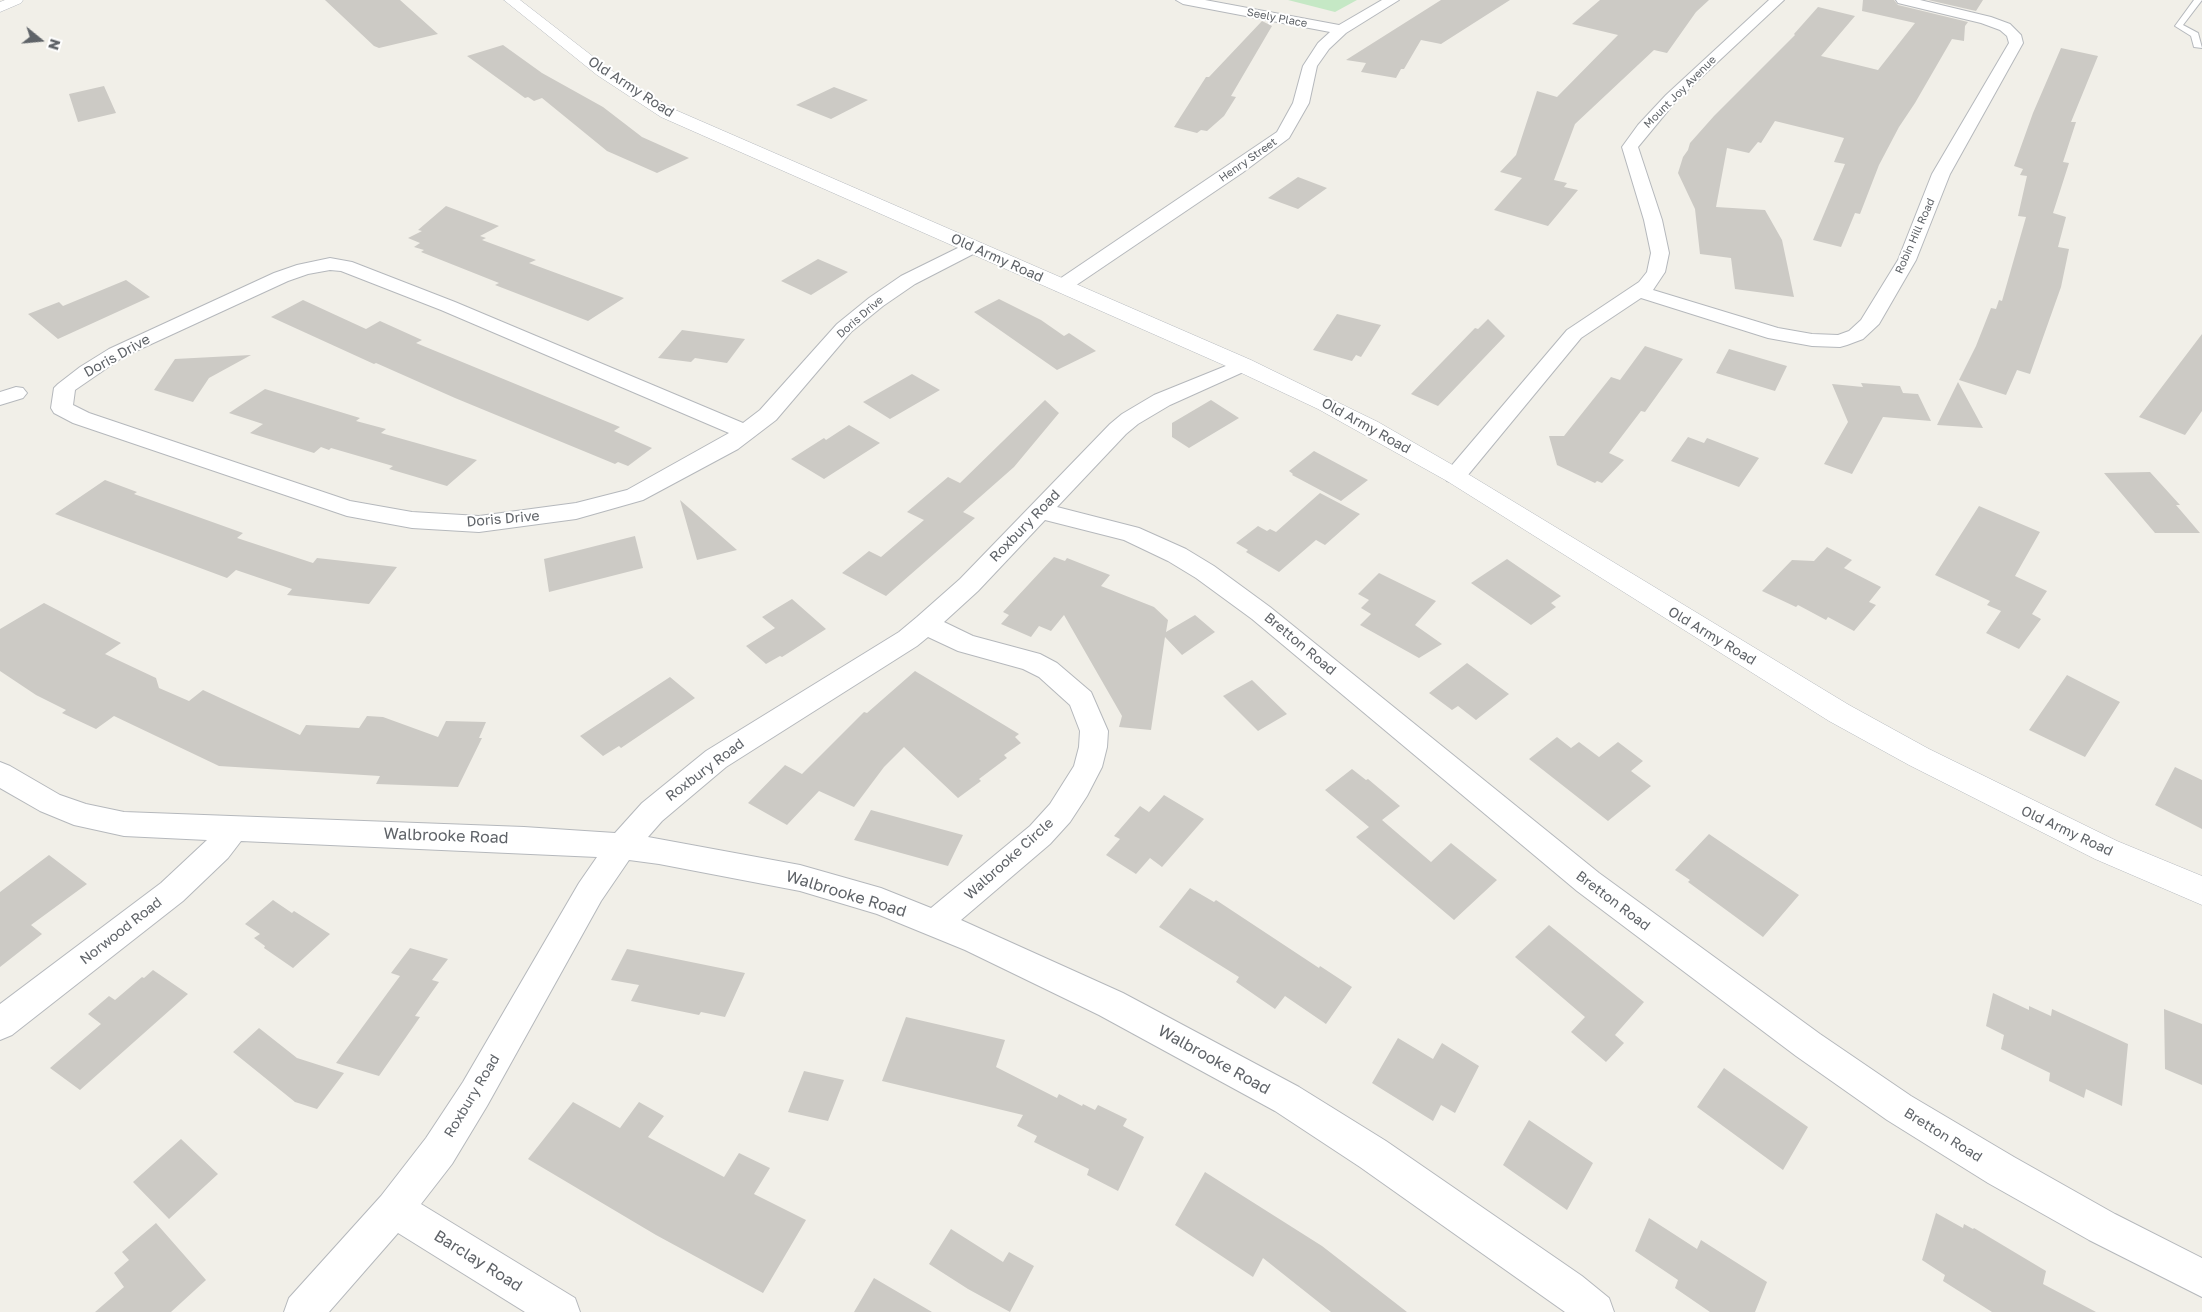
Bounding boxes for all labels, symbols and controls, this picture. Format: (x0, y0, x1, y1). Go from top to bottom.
street label: Seely Place (1246, 6, 1308, 30)
north arrow (15, 15, 65, 65)
text: N (45, 37, 65, 52)
street label: Old Army Road (585, 53, 677, 121)
street label: Mount Joy Avenue (1641, 53, 1719, 131)
street label: Henry Street (1217, 135, 1279, 185)
street label: Robin Hill Road (1892, 196, 1938, 276)
street label: Old Army Road (948, 230, 1046, 286)
street label: Doris Drive (834, 293, 886, 341)
street label: Doris Drive (81, 331, 153, 381)
street label: Old Army Road (1318, 395, 1414, 457)
street label: Roxbury Road (986, 486, 1064, 566)
street label: Doris Drive (466, 507, 540, 531)
street label: Old Army Road (1665, 603, 1759, 669)
street label: Bretton Road (1261, 609, 1339, 679)
street label: Roxbury Road (662, 735, 748, 805)
street label: Old Army Road (2018, 802, 2116, 860)
street label: Walbrooke Circle (961, 815, 1057, 903)
street label: Walbrooke Road (383, 824, 509, 848)
street label: Walbrooke Road (783, 867, 909, 921)
street label: Bretton Road (1573, 868, 1653, 934)
street label: Norwood Road (77, 894, 165, 968)
street label: Walbrooke Road (1155, 1021, 1273, 1099)
street label: Roxbury Road (441, 1051, 503, 1141)
street label: Bretton Road (1901, 1104, 1985, 1166)
street label: Barclay Road (430, 1226, 526, 1296)

